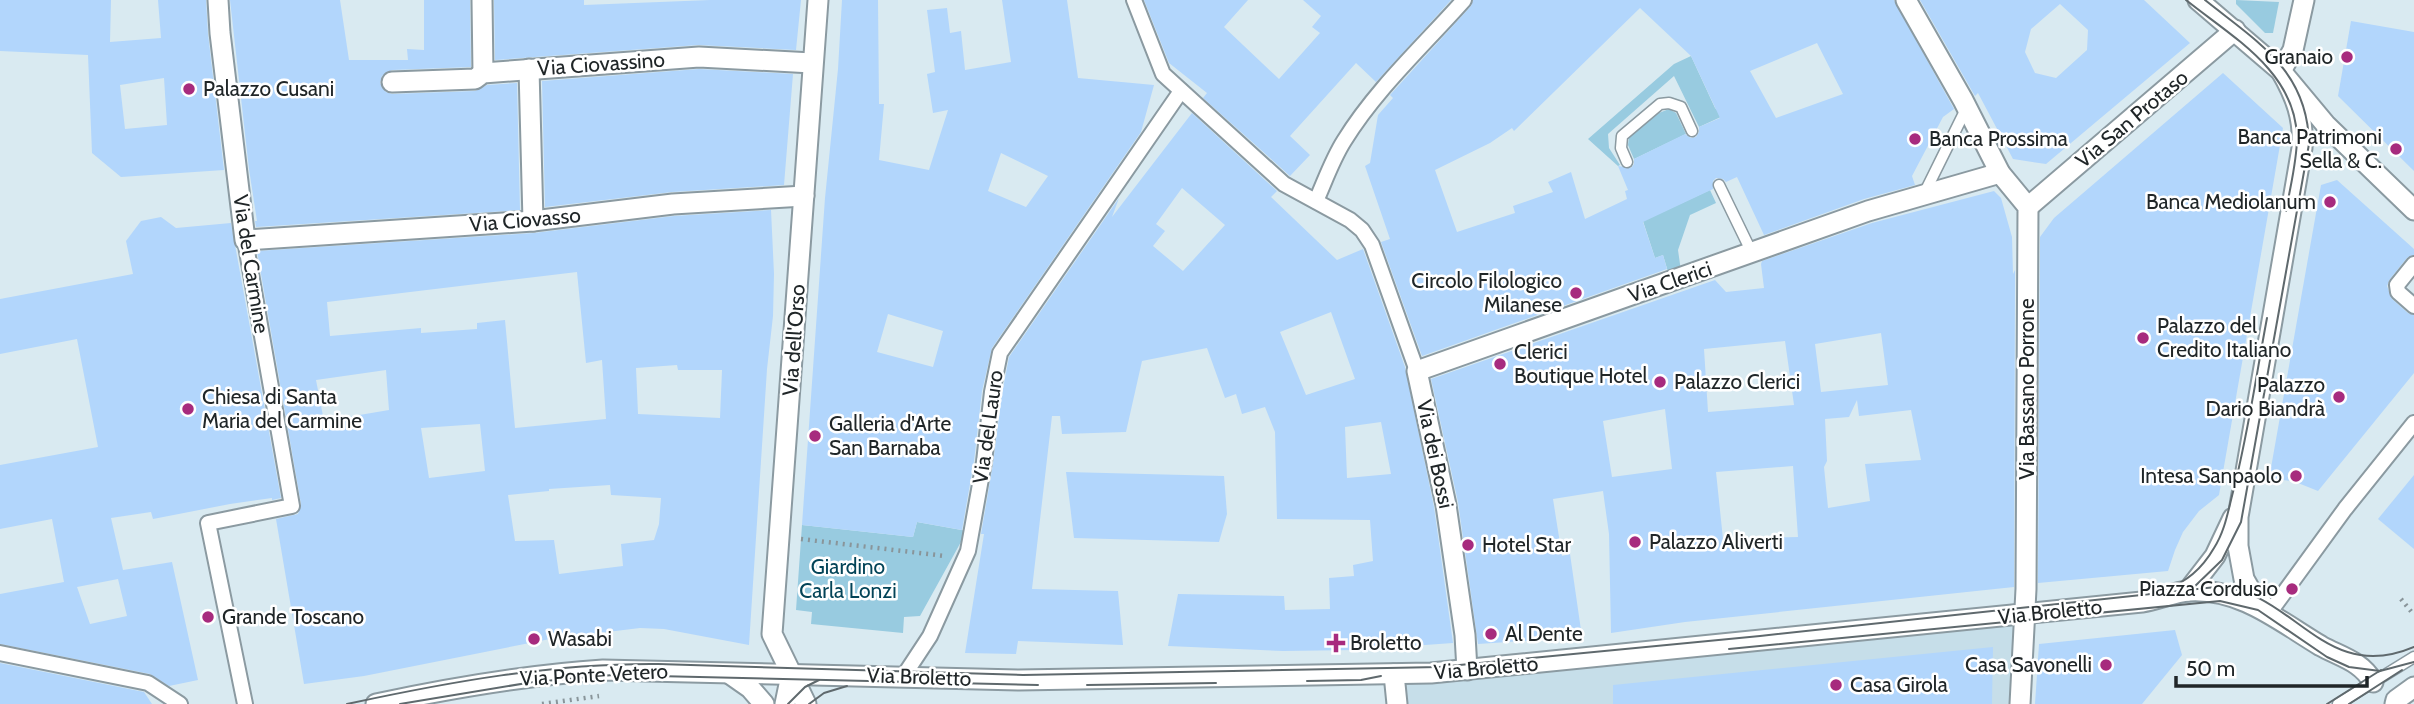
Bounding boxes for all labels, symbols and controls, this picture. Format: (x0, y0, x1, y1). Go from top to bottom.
place label: Granaio (2265, 44, 2333, 69)
street label: Via Ciovassino (536, 47, 666, 80)
marker: Granaio (2339, 49, 2355, 65)
street label: Via San Protaso (2070, 64, 2193, 173)
place label: Palazzo Cusani (203, 76, 334, 101)
marker: Palazzo Cusani (181, 81, 197, 97)
place label: Banca Patrimoni Sella & C. (2237, 124, 2382, 173)
place label: Banca Prossima (1929, 126, 2068, 151)
marker: Banca Prossima (1907, 131, 1923, 147)
marker: Banca Patrimoni Sella & C. (2388, 141, 2404, 157)
place label: Banca Mediolanum (2146, 189, 2316, 214)
street label: Via del Carmine (228, 193, 275, 335)
marker: Banca Mediolanum (2322, 194, 2338, 210)
street label: Via Ciovasso (468, 202, 582, 237)
street label: Via Clerici (1625, 256, 1715, 307)
place label: Circolo Filologico Milanese (1411, 268, 1562, 317)
street label: Via dell'Orso (777, 283, 810, 397)
marker: Circolo Filologico Milanese (1568, 285, 1584, 301)
street label: Via Bassano Porrone (2014, 298, 2039, 480)
place label: Palazzo del Credito Italiano (2157, 313, 2291, 362)
marker: Palazzo del Credito Italiano (2135, 330, 2151, 346)
place label: Clerici Boutique Hotel (1514, 339, 1647, 388)
marker: Clerici Boutique Hotel (1492, 356, 1508, 372)
street label: Via del Lauro (967, 368, 1008, 485)
place label: Palazzo Clerici (1674, 369, 1800, 394)
place label: Palazzo Dario Biandrà (2206, 372, 2325, 421)
marker: Palazzo Clerici (1652, 374, 1668, 390)
place label: Chiesa di Santa Maria del Carmine (202, 384, 362, 433)
marker: Palazzo Dario Biandrà (2331, 389, 2347, 405)
street label: Via dei Bossi (1412, 397, 1459, 511)
marker: Chiesa di Santa Maria del Carmine (180, 401, 196, 417)
place label: Galleria d'Arte San Barnaba (829, 411, 952, 460)
marker: Galleria d'Arte San Barnaba (807, 428, 823, 444)
place label: Intesa Sanpaolo (2140, 463, 2282, 488)
marker: Intesa Sanpaolo (2288, 468, 2304, 484)
place label: Palazzo Aliverti (1649, 529, 1783, 554)
place label: Hotel Star (1482, 532, 1571, 557)
marker: Palazzo Aliverti (1627, 534, 1643, 550)
marker: Hotel Star (1460, 537, 1476, 553)
park label: Giardino Carla Lonzi (799, 554, 897, 603)
place label: Piazza Cordusio (2139, 576, 2278, 601)
marker: Piazza Cordusio (2284, 581, 2300, 597)
street label: Via Broletto (1997, 594, 2103, 629)
place label: Grande Toscano (222, 604, 364, 629)
marker: Grande Toscano (200, 609, 216, 625)
place label: Al Dente (1505, 621, 1583, 646)
place label: Wasabi (548, 626, 612, 651)
marker: Al Dente (1483, 626, 1499, 642)
place label: Broletto (1350, 630, 1422, 655)
marker: Wasabi (526, 631, 542, 647)
marker: Broletto (1328, 635, 1344, 651)
scale bar (2176, 644, 2367, 688)
street label: Via Broletto (1433, 650, 1539, 685)
place label: Casa Savonelli (1965, 652, 2092, 677)
text: 50 m (2186, 656, 2235, 681)
marker: Casa Savonelli (2098, 657, 2114, 673)
street label: Via Ponte Vetero (519, 658, 669, 691)
street label: Via Broletto (866, 662, 972, 691)
place label: Casa Girola (1850, 672, 1948, 697)
marker: Casa Girola (1828, 677, 1844, 693)

